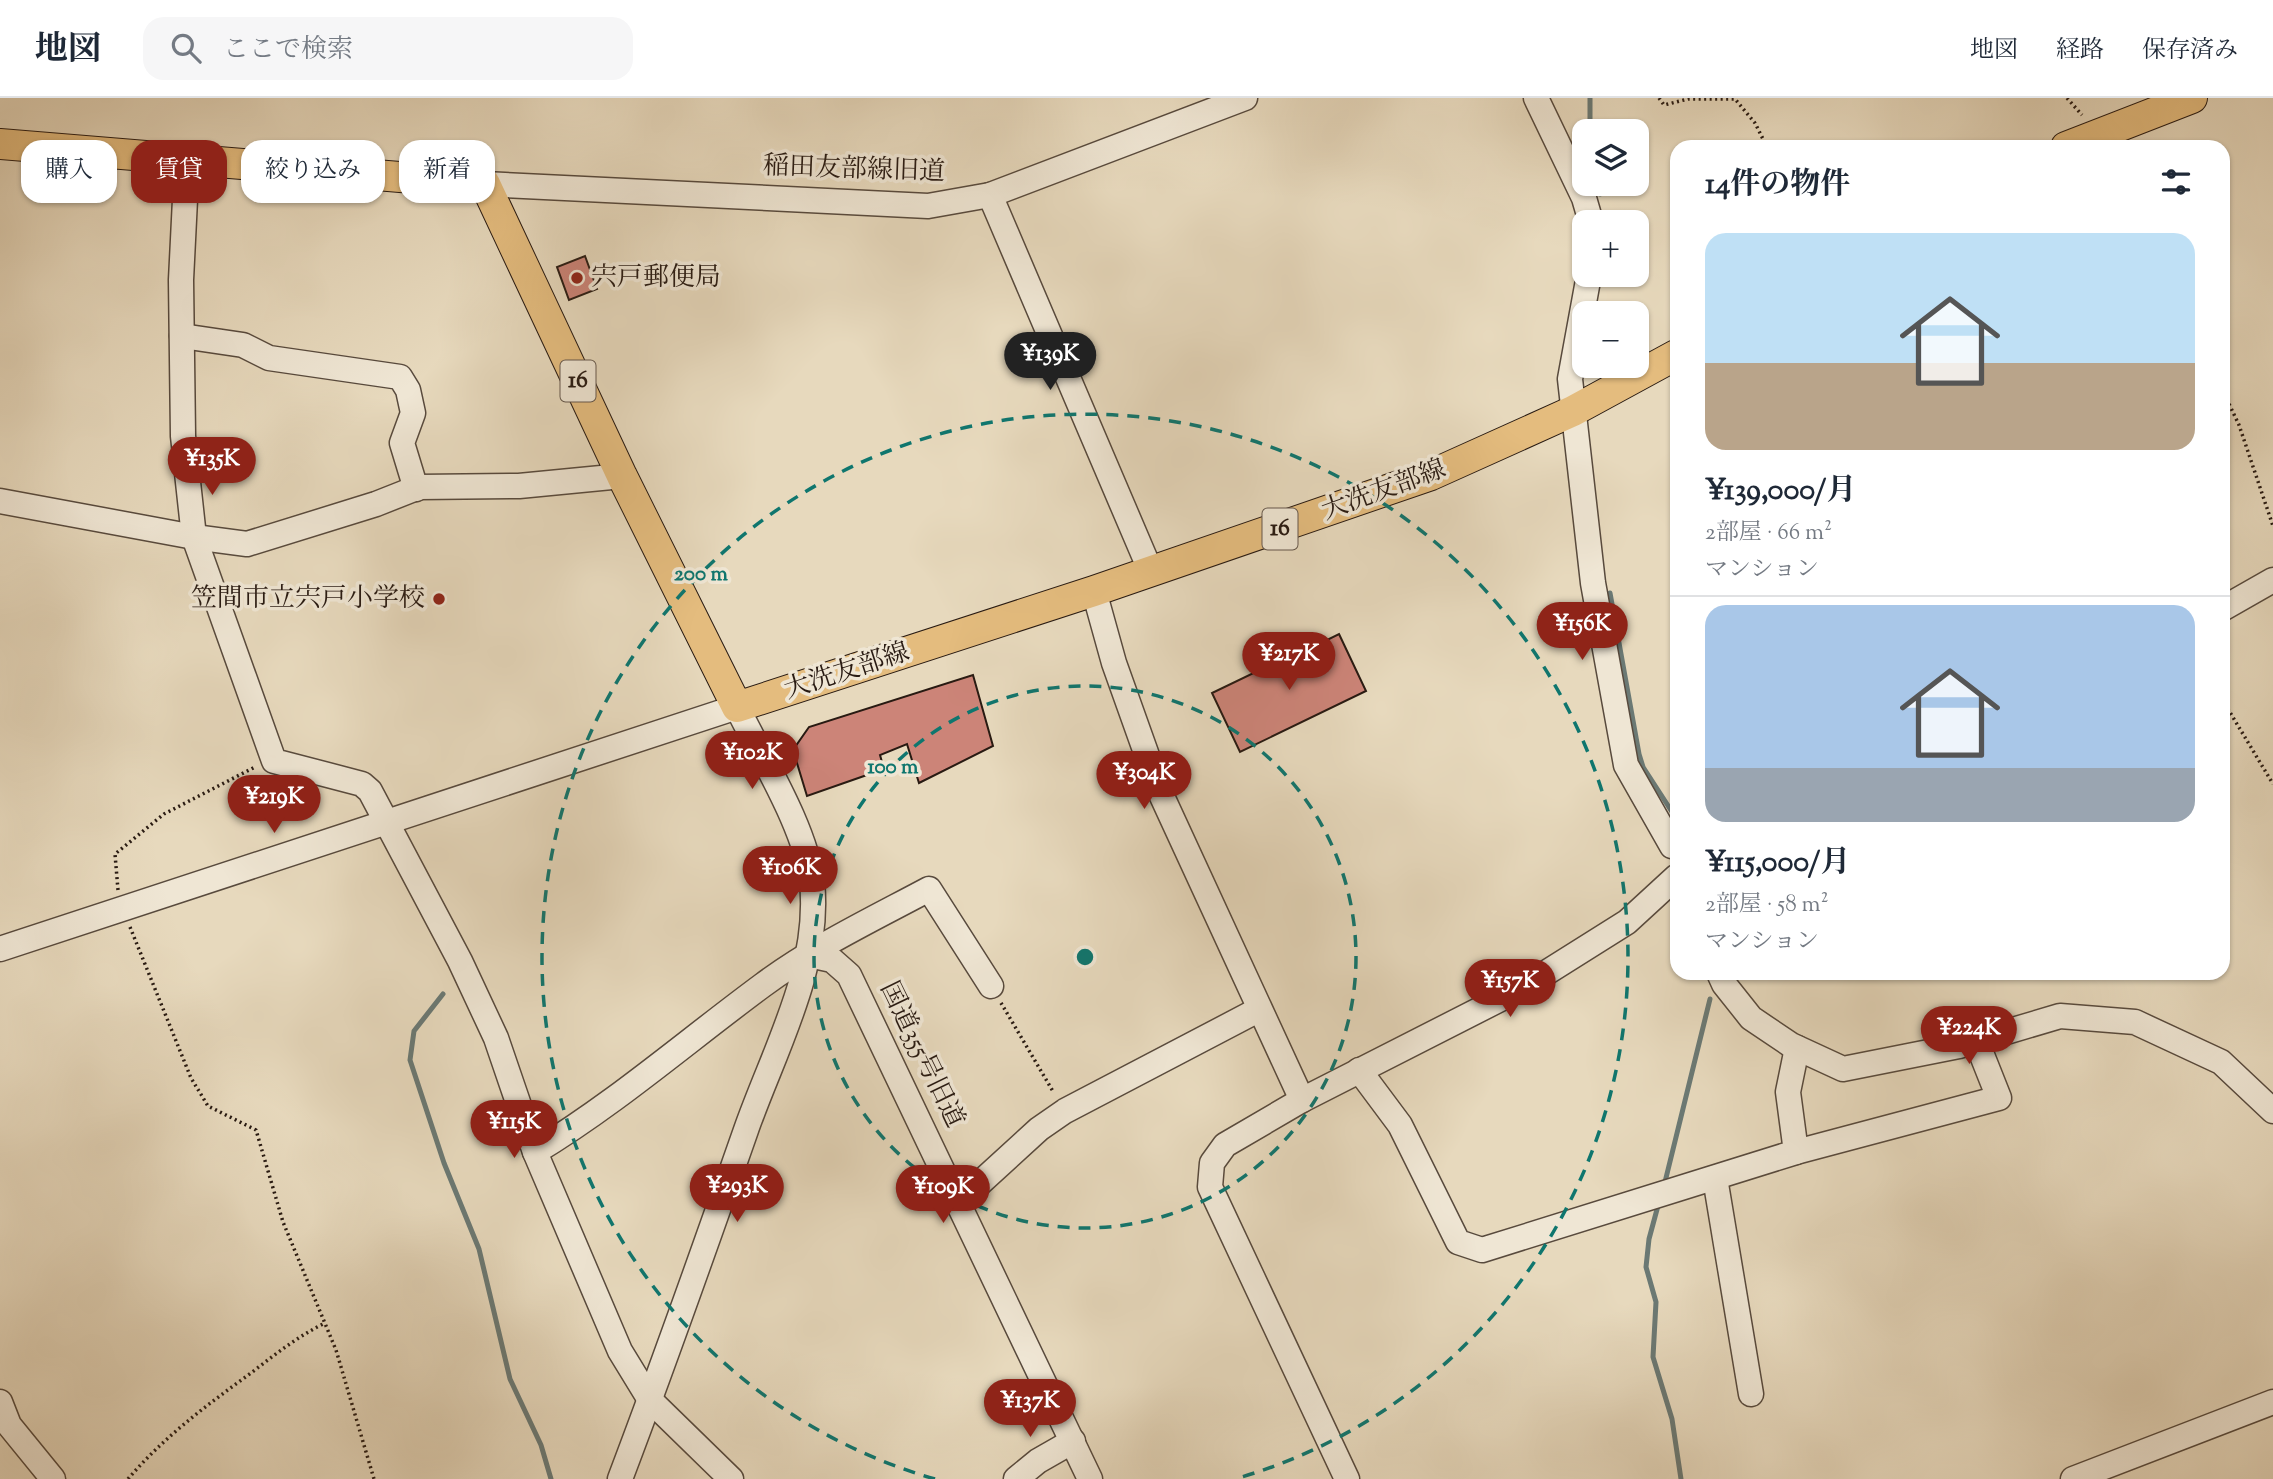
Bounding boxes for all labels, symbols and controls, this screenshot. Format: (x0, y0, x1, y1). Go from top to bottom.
search box (143, 17, 633, 80)
text: 地図 (35, 27, 101, 75)
icon: search (167, 29, 205, 67)
text: ここで検索 (223, 32, 353, 69)
text: 地図 (1970, 34, 2018, 68)
text: 経路 (2056, 34, 2104, 68)
text: 保存済み (2142, 34, 2238, 68)
map controls (1572, 119, 1649, 378)
button: layers (1572, 119, 1649, 196)
chip: 購入 (21, 140, 117, 203)
chip: 賃貸 (131, 140, 227, 203)
chip: 絞り込み (241, 140, 385, 203)
chip: 新着 (399, 140, 495, 203)
street label: 稲田友部線旧道 (762, 148, 946, 192)
icon: filters (2157, 163, 2195, 201)
text: 14件の物件 (1705, 164, 1850, 207)
button: + (1572, 210, 1649, 287)
place label: 宍戸郵便局 (591, 260, 721, 297)
marker: 宍戸郵便局 (569, 270, 585, 286)
icon: home (1887, 278, 2013, 404)
button: − (1572, 301, 1649, 378)
pin: ¥139K (1001, 332, 1099, 392)
text: ¥139K (1020, 338, 1080, 371)
road number: 16 (560, 360, 596, 402)
pin: ¥135K (163, 438, 261, 497)
text: ¥135K (184, 443, 240, 476)
street label: 大洗友部線 (1317, 451, 1451, 531)
text: ¥139,000/月 (1705, 470, 1856, 513)
road number: 16 (1262, 508, 1298, 550)
text: 2部屋 · 66 m² (1705, 517, 1832, 550)
text: マンション (1705, 554, 1819, 587)
text: 200 m (674, 560, 729, 590)
place label: 笠間市立宍戸小学校 (191, 581, 425, 618)
marker: 笠間市立宍戸小学校 (431, 591, 447, 607)
pin: ¥156K (1533, 602, 1631, 662)
text: ¥156K (1553, 608, 1611, 641)
pin: ¥217K (1240, 632, 1338, 692)
street label: 大洗友部線 (779, 634, 915, 710)
text: ¥217K (1258, 638, 1320, 671)
icon: home (1887, 650, 2013, 776)
pin: ¥102K (703, 732, 801, 791)
text: ¥102K (721, 737, 783, 770)
pin: ¥304K (1095, 752, 1193, 811)
text: 100 m (868, 753, 919, 783)
text: ¥304K (1112, 757, 1176, 790)
pin: ¥219K (225, 776, 323, 835)
text: ¥219K (244, 781, 304, 814)
text: ¥115,000/月 (1705, 842, 1850, 885)
pin: ¥106K (741, 846, 839, 906)
text: ¥106K (759, 852, 821, 885)
text: 2部屋 · 58 m² (1705, 889, 1828, 922)
text: マンション (1705, 926, 1819, 959)
centre of rings (1073, 945, 1097, 969)
pin: ¥157K (1461, 960, 1559, 1019)
text: ¥157K (1481, 965, 1539, 998)
street label: 国道355号旧道 (870, 976, 972, 1134)
pin: ¥224K (1920, 1006, 2018, 1066)
text: ¥224K (1937, 1012, 2001, 1045)
pin: ¥115K (465, 1100, 563, 1160)
text: ¥115K (487, 1106, 541, 1139)
pin: ¥293K (688, 1164, 786, 1224)
pin: ¥109K (894, 1166, 992, 1225)
text: ¥293K (706, 1170, 768, 1203)
text: ¥109K (912, 1171, 974, 1204)
pin: ¥137K (981, 1380, 1079, 1439)
text: ¥137K (1000, 1385, 1060, 1418)

